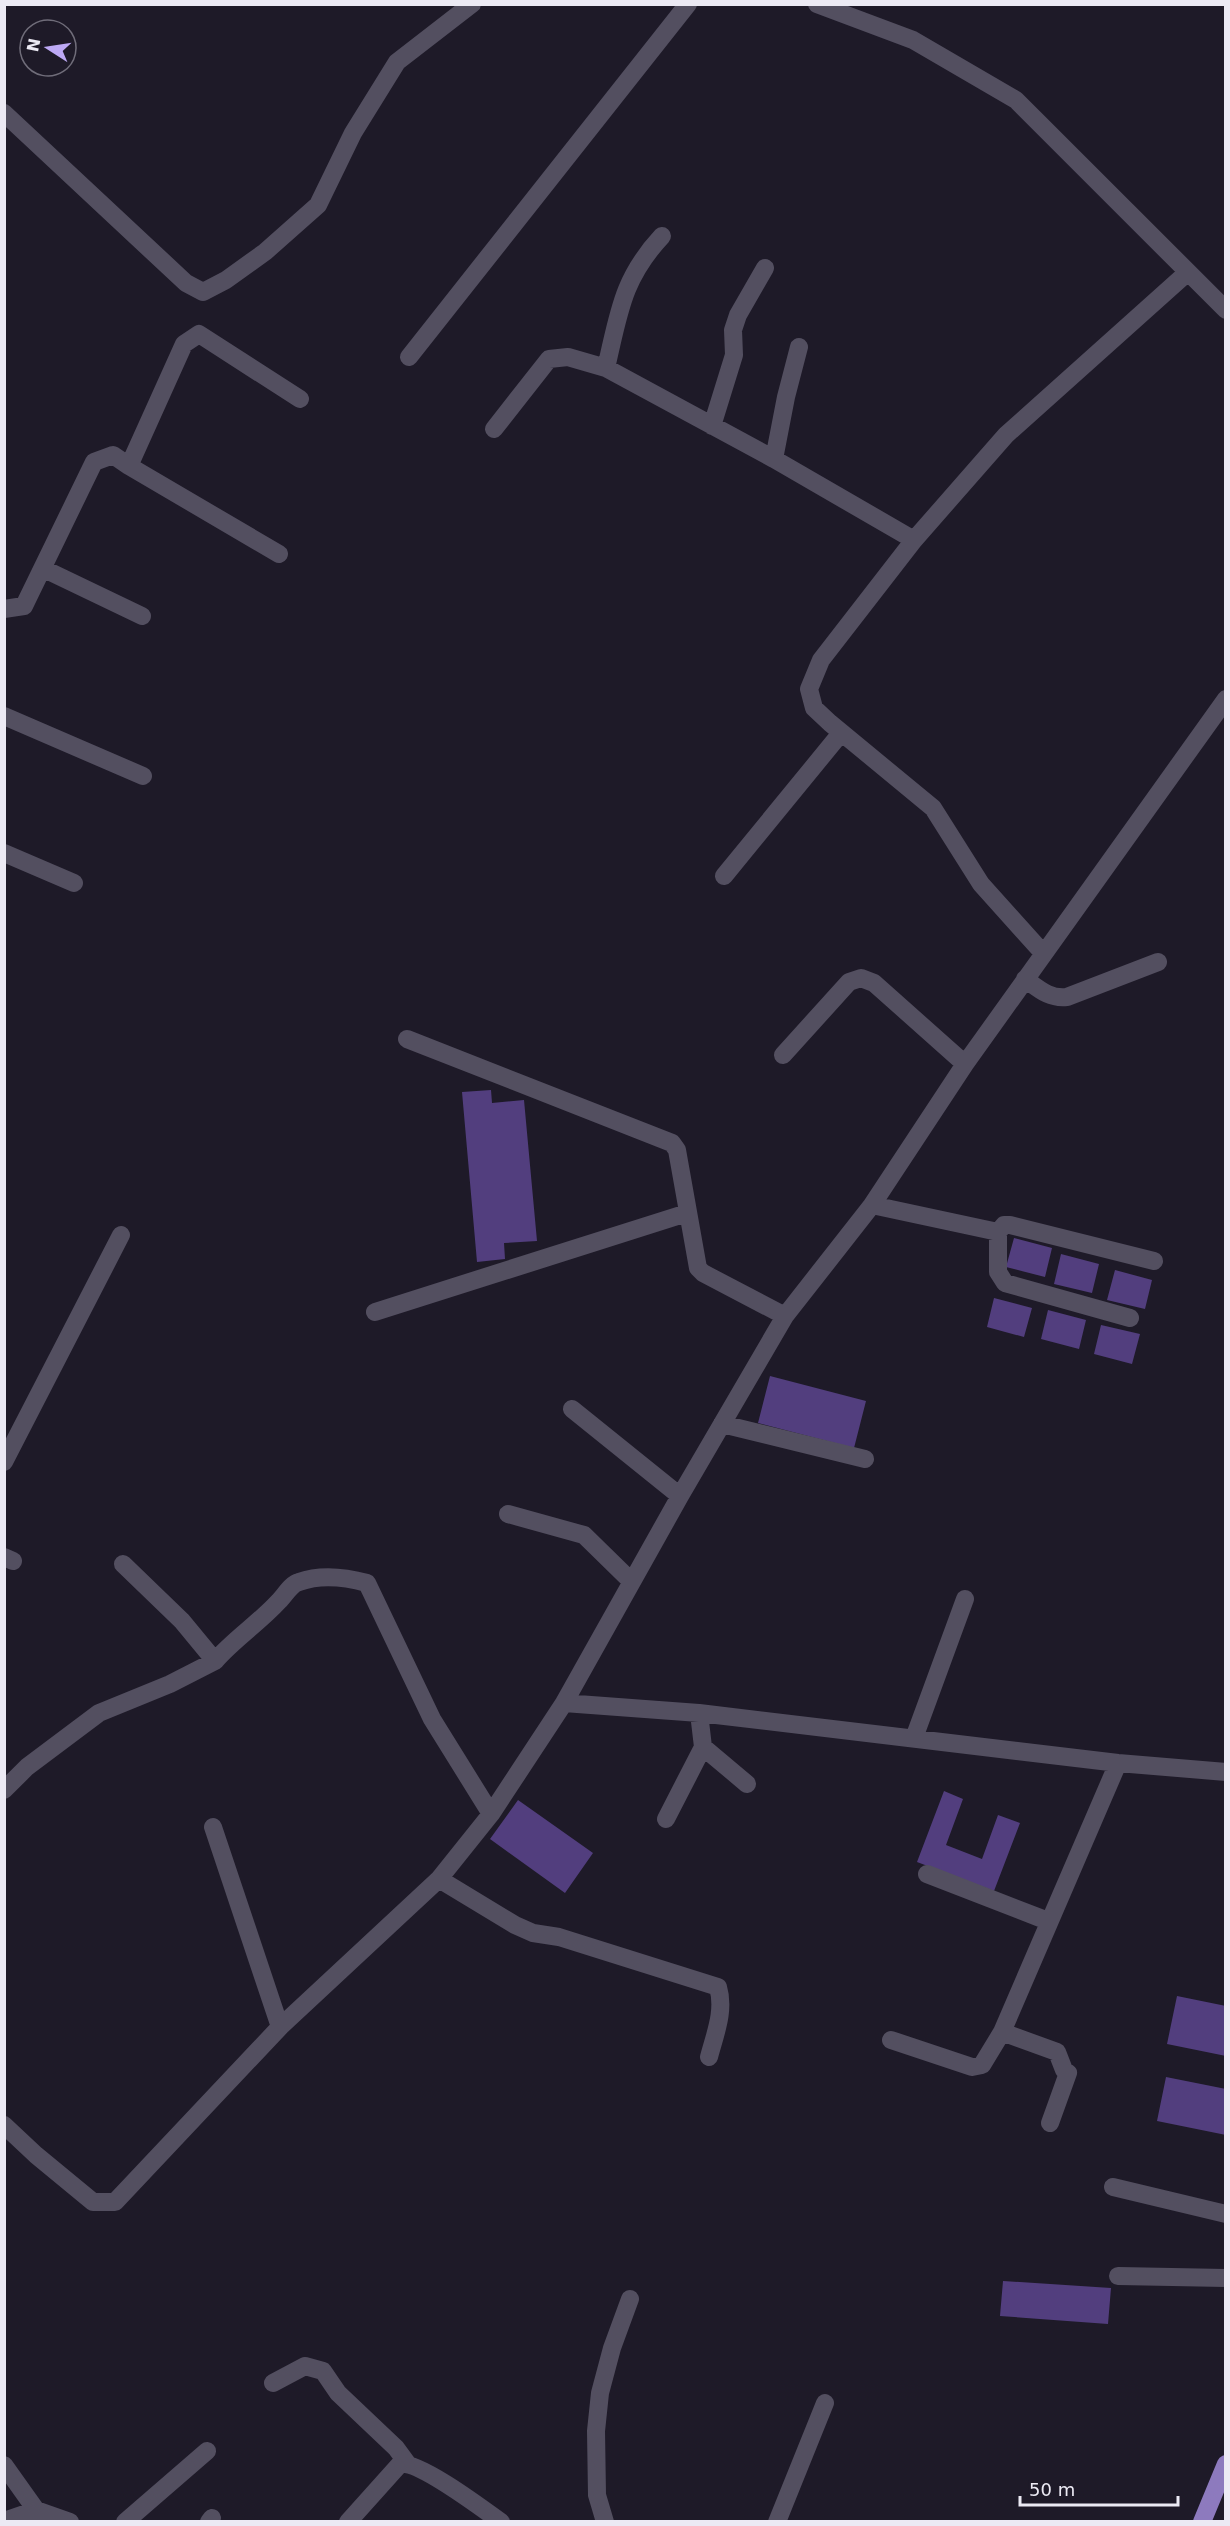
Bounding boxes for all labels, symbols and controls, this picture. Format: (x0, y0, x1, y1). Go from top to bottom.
north arrow (18, 18, 78, 78)
text: N (23, 36, 45, 54)
scale bar (1020, 2469, 1178, 2507)
text: 50 m (1029, 2479, 1075, 2500)

